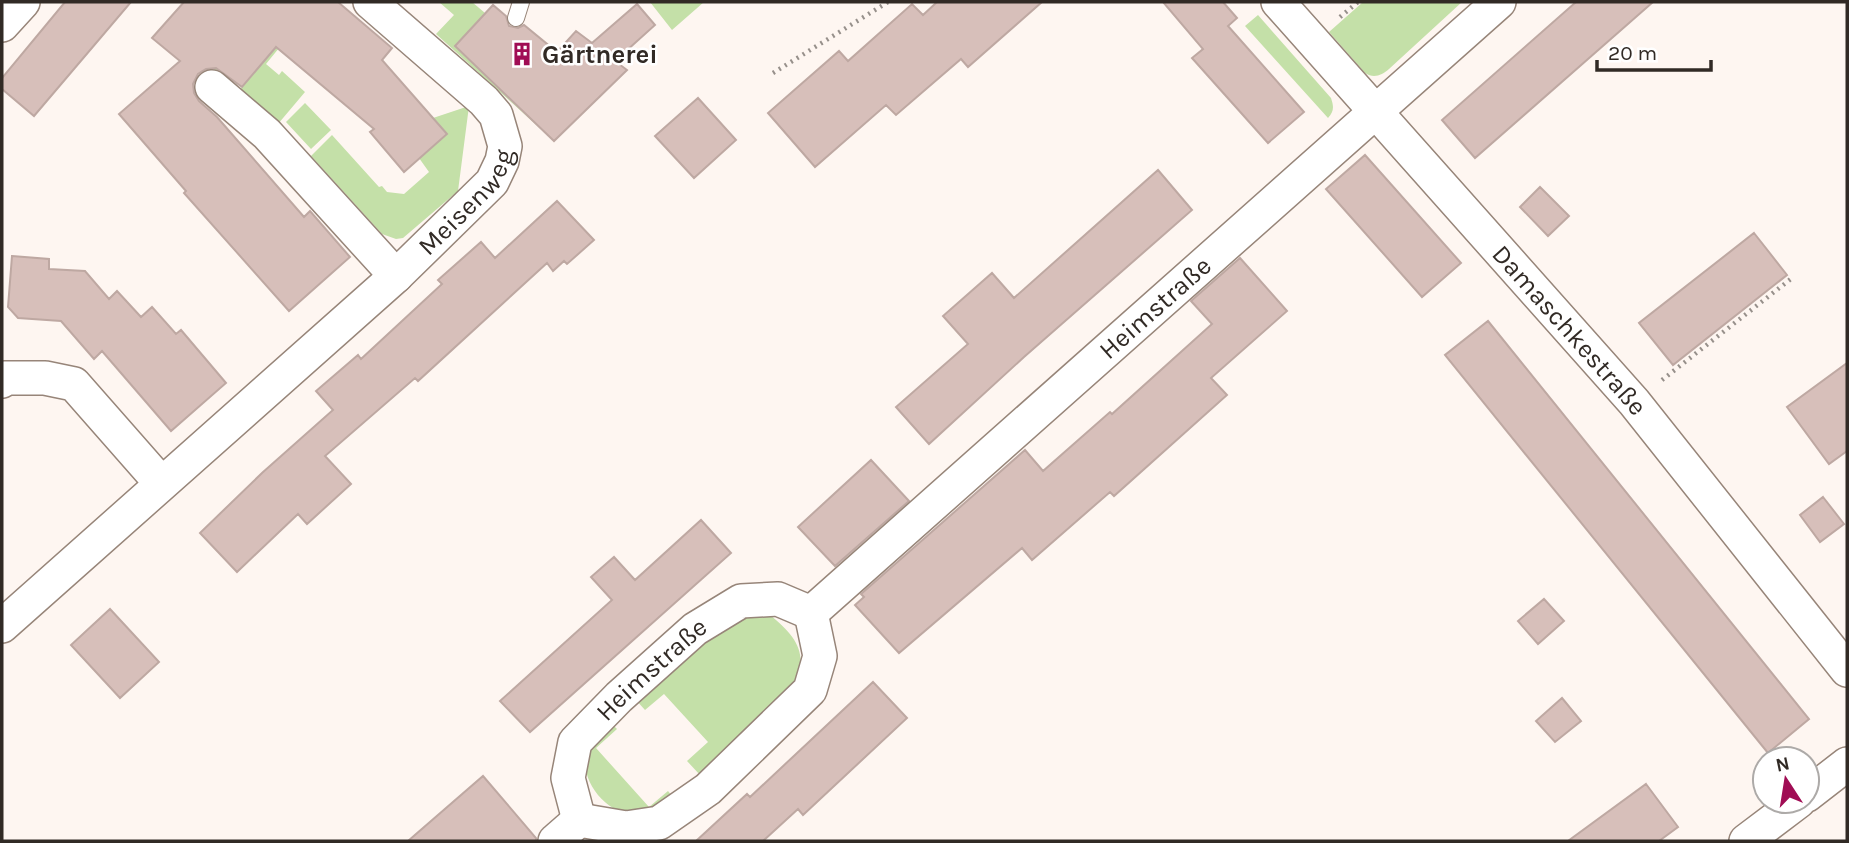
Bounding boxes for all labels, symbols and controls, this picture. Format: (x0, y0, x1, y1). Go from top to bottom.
scale bar (1597, 28, 1711, 72)
place label: Gärtnerei (542, 39, 658, 70)
building icon: Gärtnerei (508, 40, 536, 68)
text: 20 m (1608, 41, 1657, 65)
street label: Meisenweg (412, 146, 520, 262)
street label: Damaschkestraße (1486, 239, 1653, 422)
street label: Heimstraße (1093, 250, 1218, 366)
street label: Heimstraße (590, 611, 712, 727)
north arrow (1751, 745, 1821, 815)
text: N (1774, 752, 1792, 777)

